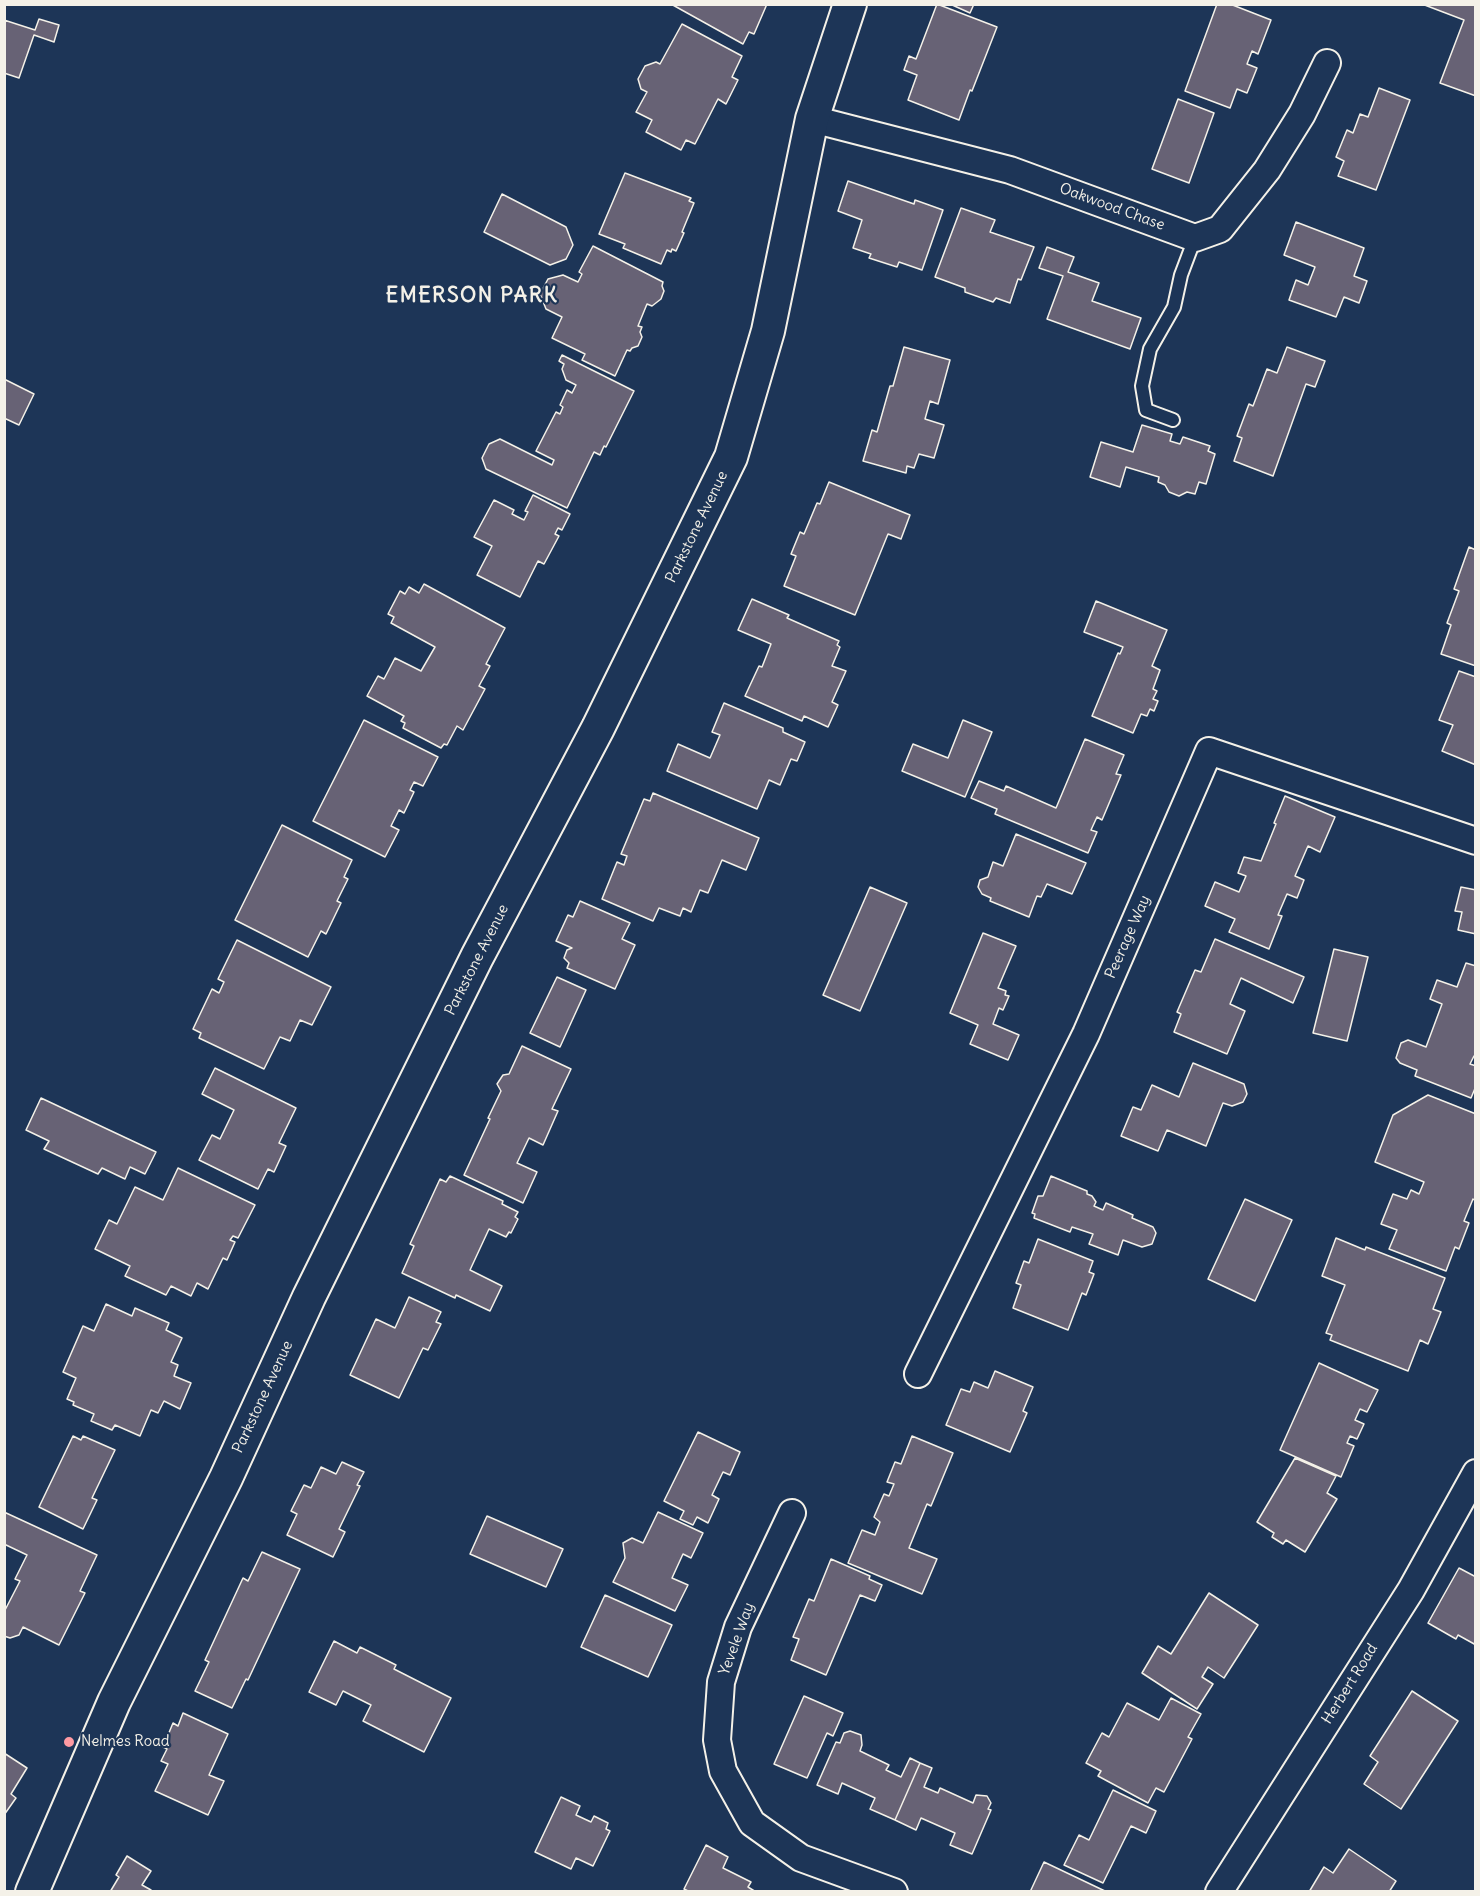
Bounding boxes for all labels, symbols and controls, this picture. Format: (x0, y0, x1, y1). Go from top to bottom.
street label: Oakwood Chase (1057, 180, 1167, 234)
district label: EMERSON PARK (386, 283, 558, 309)
street label: Parkstone Avenue (662, 468, 732, 586)
street label: Peerage Way (1102, 893, 1154, 981)
street label: Parkstone Avenue (441, 902, 513, 1018)
street label: Parkstone Avenue (229, 1338, 297, 1456)
street label: Yevele Way (716, 1600, 758, 1678)
street label: Herbert Road (1318, 1641, 1382, 1727)
place label: Nelmes Road (81, 1733, 169, 1751)
marker: Nelmes Road (62, 1735, 76, 1749)

